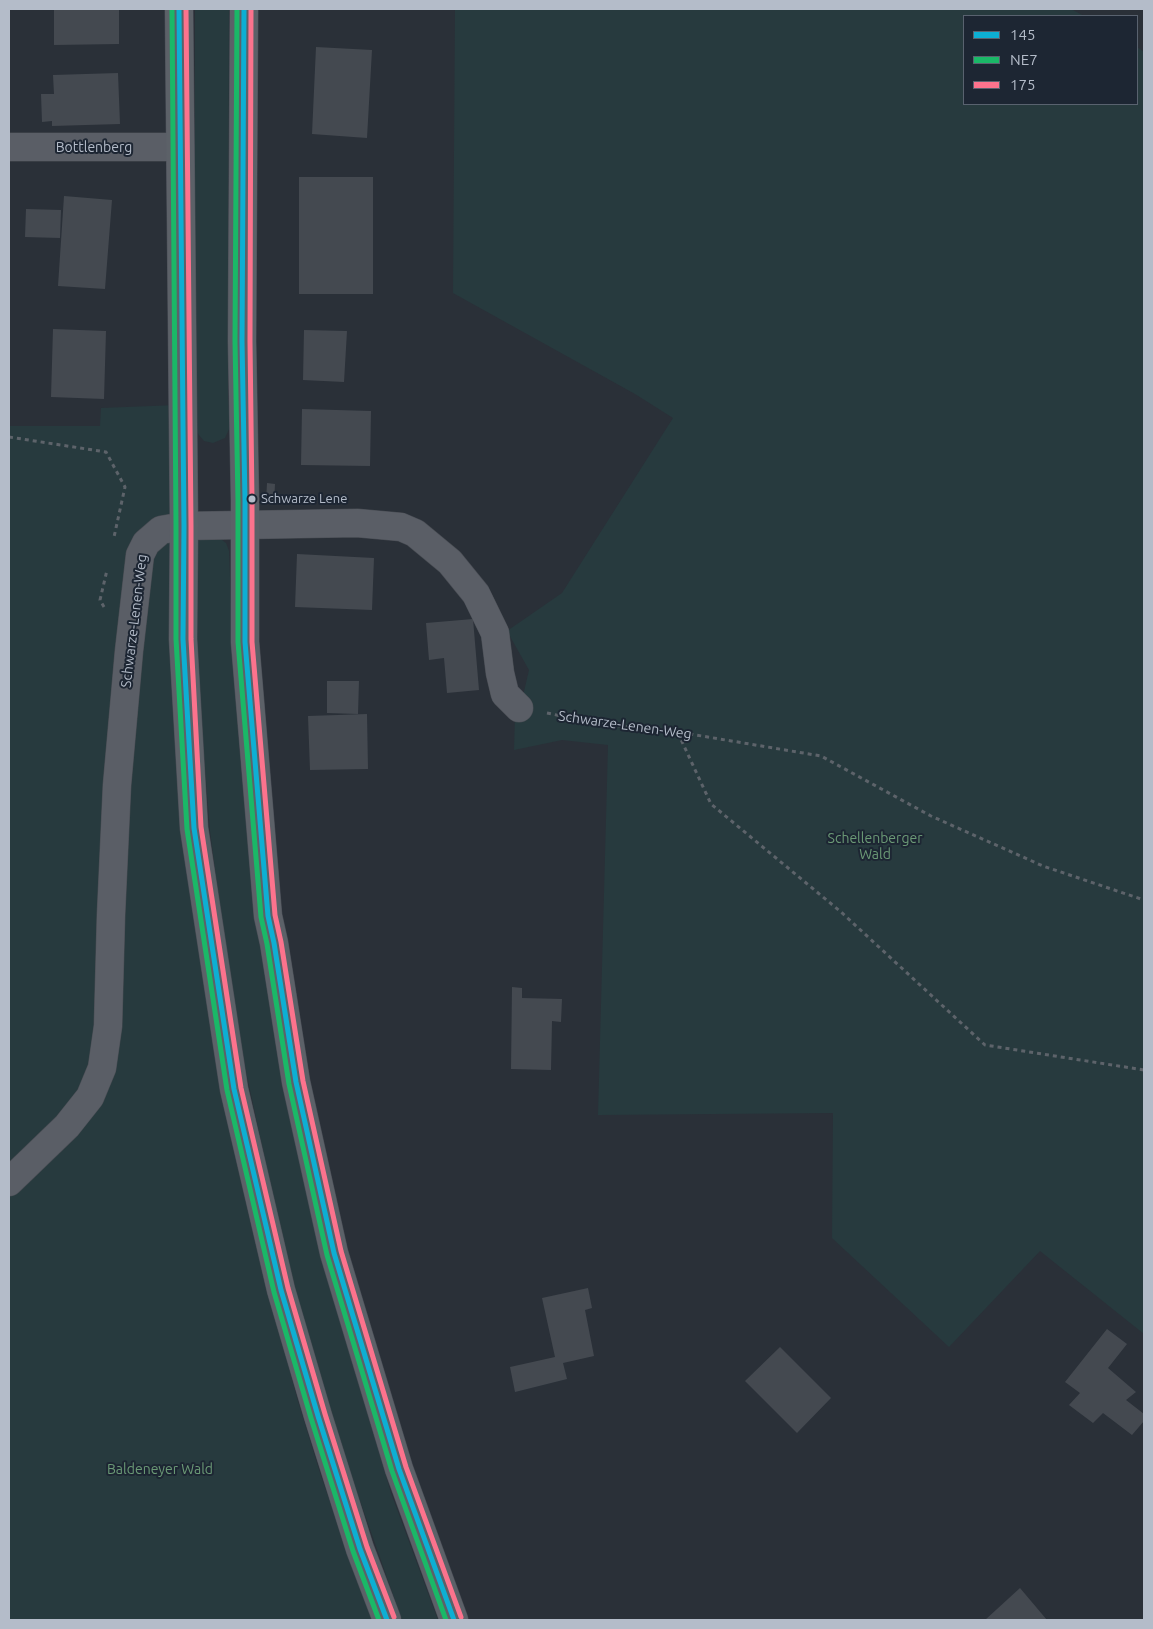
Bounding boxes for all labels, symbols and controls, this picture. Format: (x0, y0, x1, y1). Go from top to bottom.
legend (963, 15, 1138, 105)
text: 145 (1010, 26, 1035, 43)
text: NE7 (1010, 51, 1038, 68)
text: 175 (1010, 76, 1035, 93)
street label: Bottlenberg (56, 139, 132, 155)
place label: Schwarze Lene (261, 491, 347, 507)
marker: Schwarze Lene (247, 494, 257, 504)
street label: Schwarze-Lenen-Weg (117, 553, 151, 689)
street label: Schwarze-Lenen-Weg (557, 707, 693, 743)
park label: Schellenberger Wald (828, 830, 922, 862)
park label: Baldeneyer Wald (107, 1461, 213, 1477)

